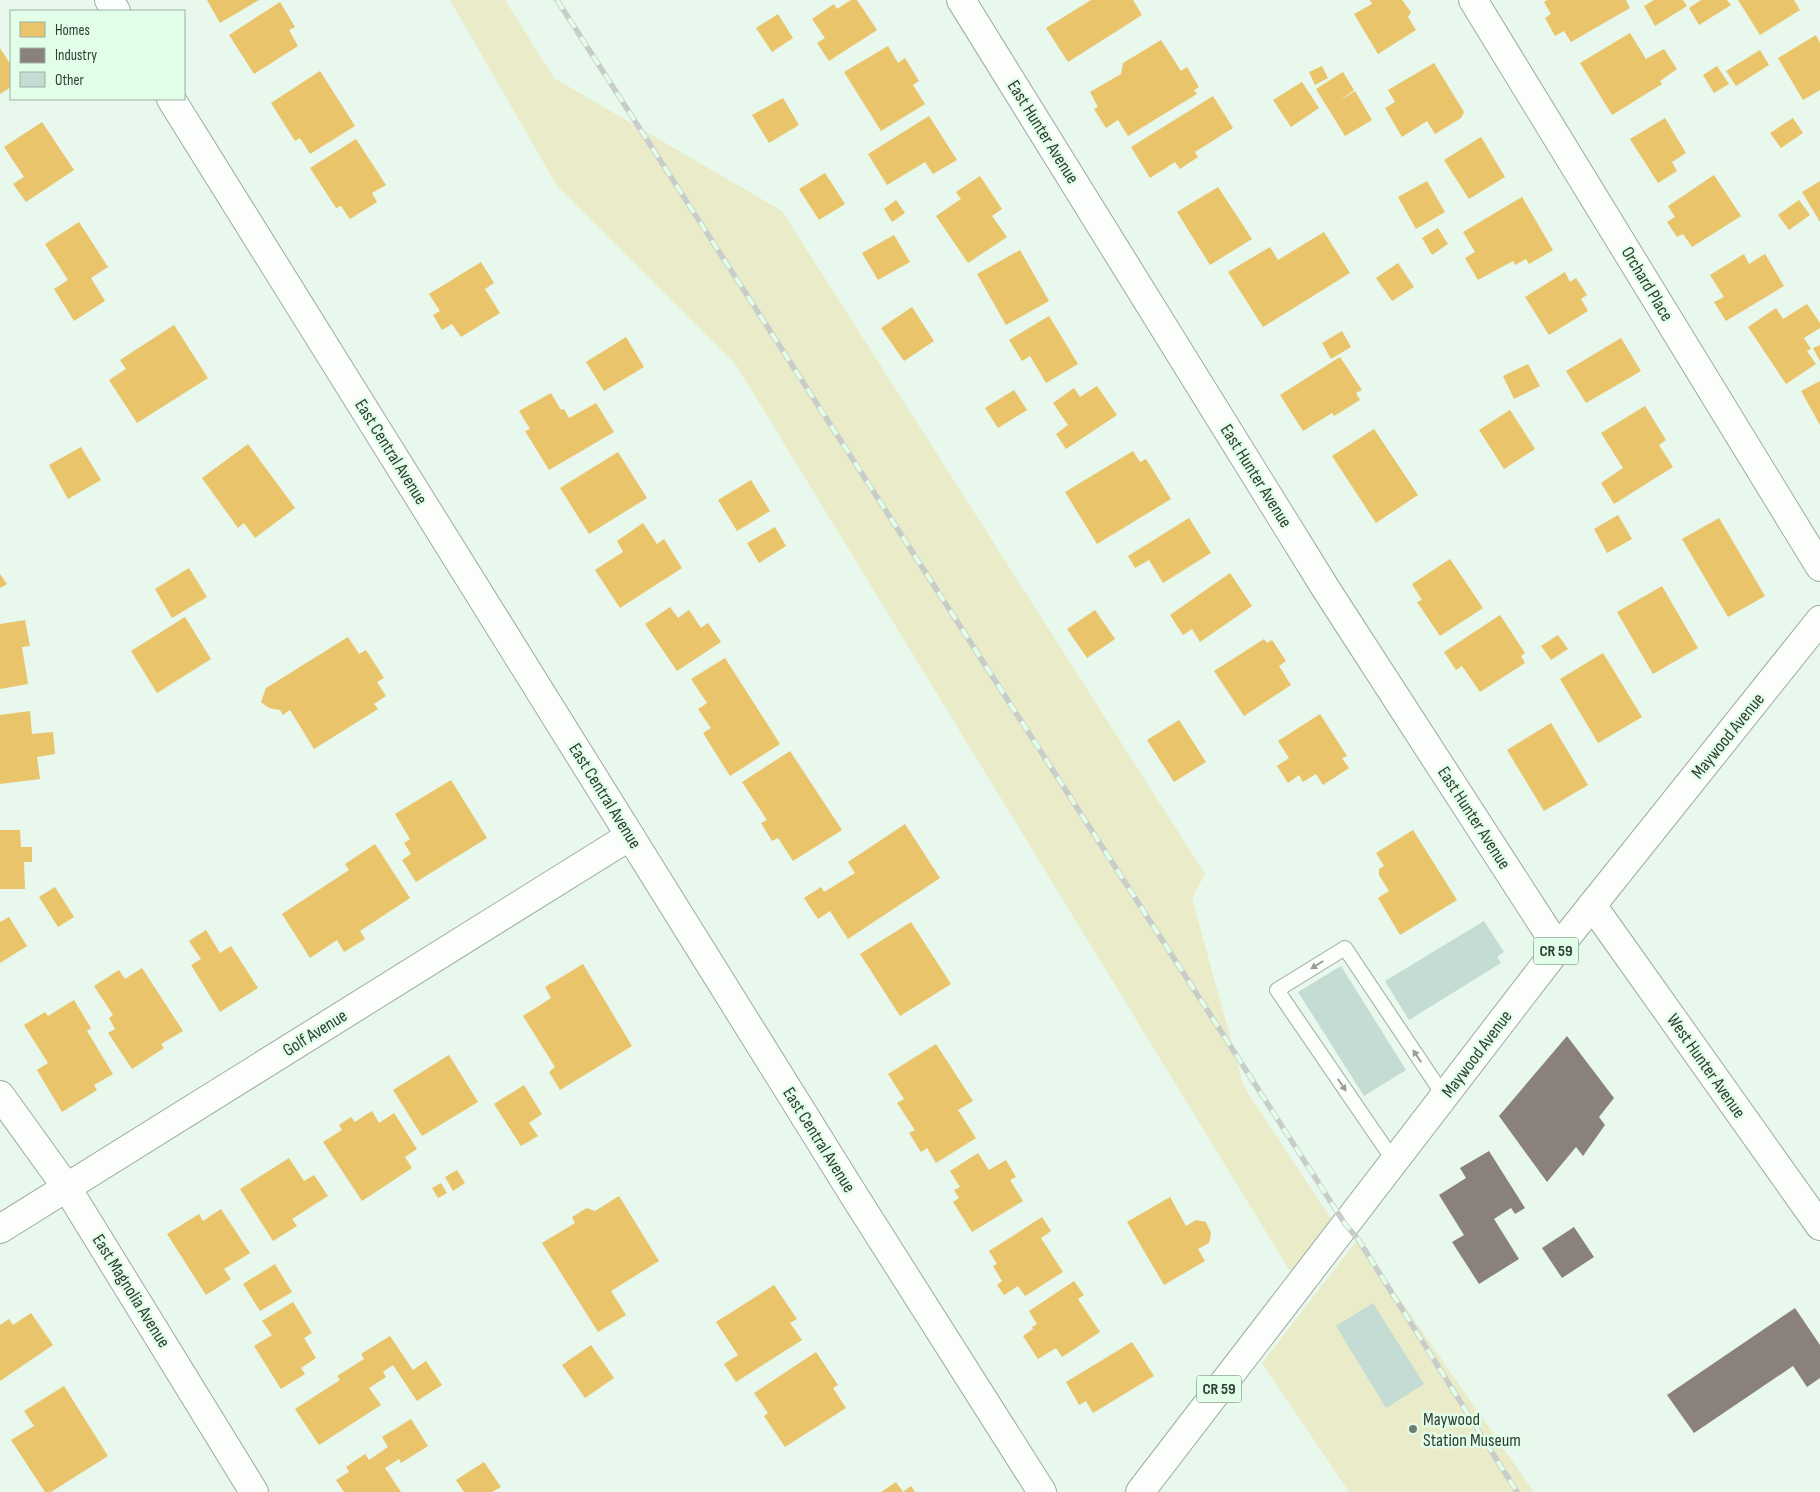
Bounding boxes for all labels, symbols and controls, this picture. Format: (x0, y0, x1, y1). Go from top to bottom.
legend (10, 10, 185, 100)
text: Homes (55, 21, 90, 40)
text: Industry (55, 46, 97, 65)
text: Other (55, 71, 84, 90)
street label: East Hunter Avenue (1003, 76, 1083, 188)
street label: Orchard Place (1617, 243, 1677, 325)
street label: East Central Avenue (350, 396, 432, 508)
street label: East Hunter Avenue (1216, 420, 1296, 532)
street label: Maywood Avenue (1687, 689, 1769, 783)
street label: East Central Avenue (564, 740, 646, 852)
street label: East Hunter Avenue (1433, 763, 1515, 873)
road number: CR 59 (1534, 938, 1578, 964)
one-way arrow (1311, 961, 1324, 970)
street label: Golf Avenue (279, 1005, 351, 1061)
street label: Maywood Avenue (1437, 1006, 1517, 1102)
street label: West Hunter Avenue (1662, 1010, 1750, 1122)
one-way arrow (1412, 1049, 1422, 1063)
one-way arrow (1337, 1079, 1347, 1092)
street label: East Central Avenue (778, 1084, 860, 1196)
street label: East Magnolia Avenue (88, 1230, 174, 1352)
road number: CR 59 (1196, 1376, 1242, 1402)
place label: Maywood Station Museum (1423, 1409, 1521, 1451)
marker: Maywood Station Museum (1407, 1423, 1419, 1435)

